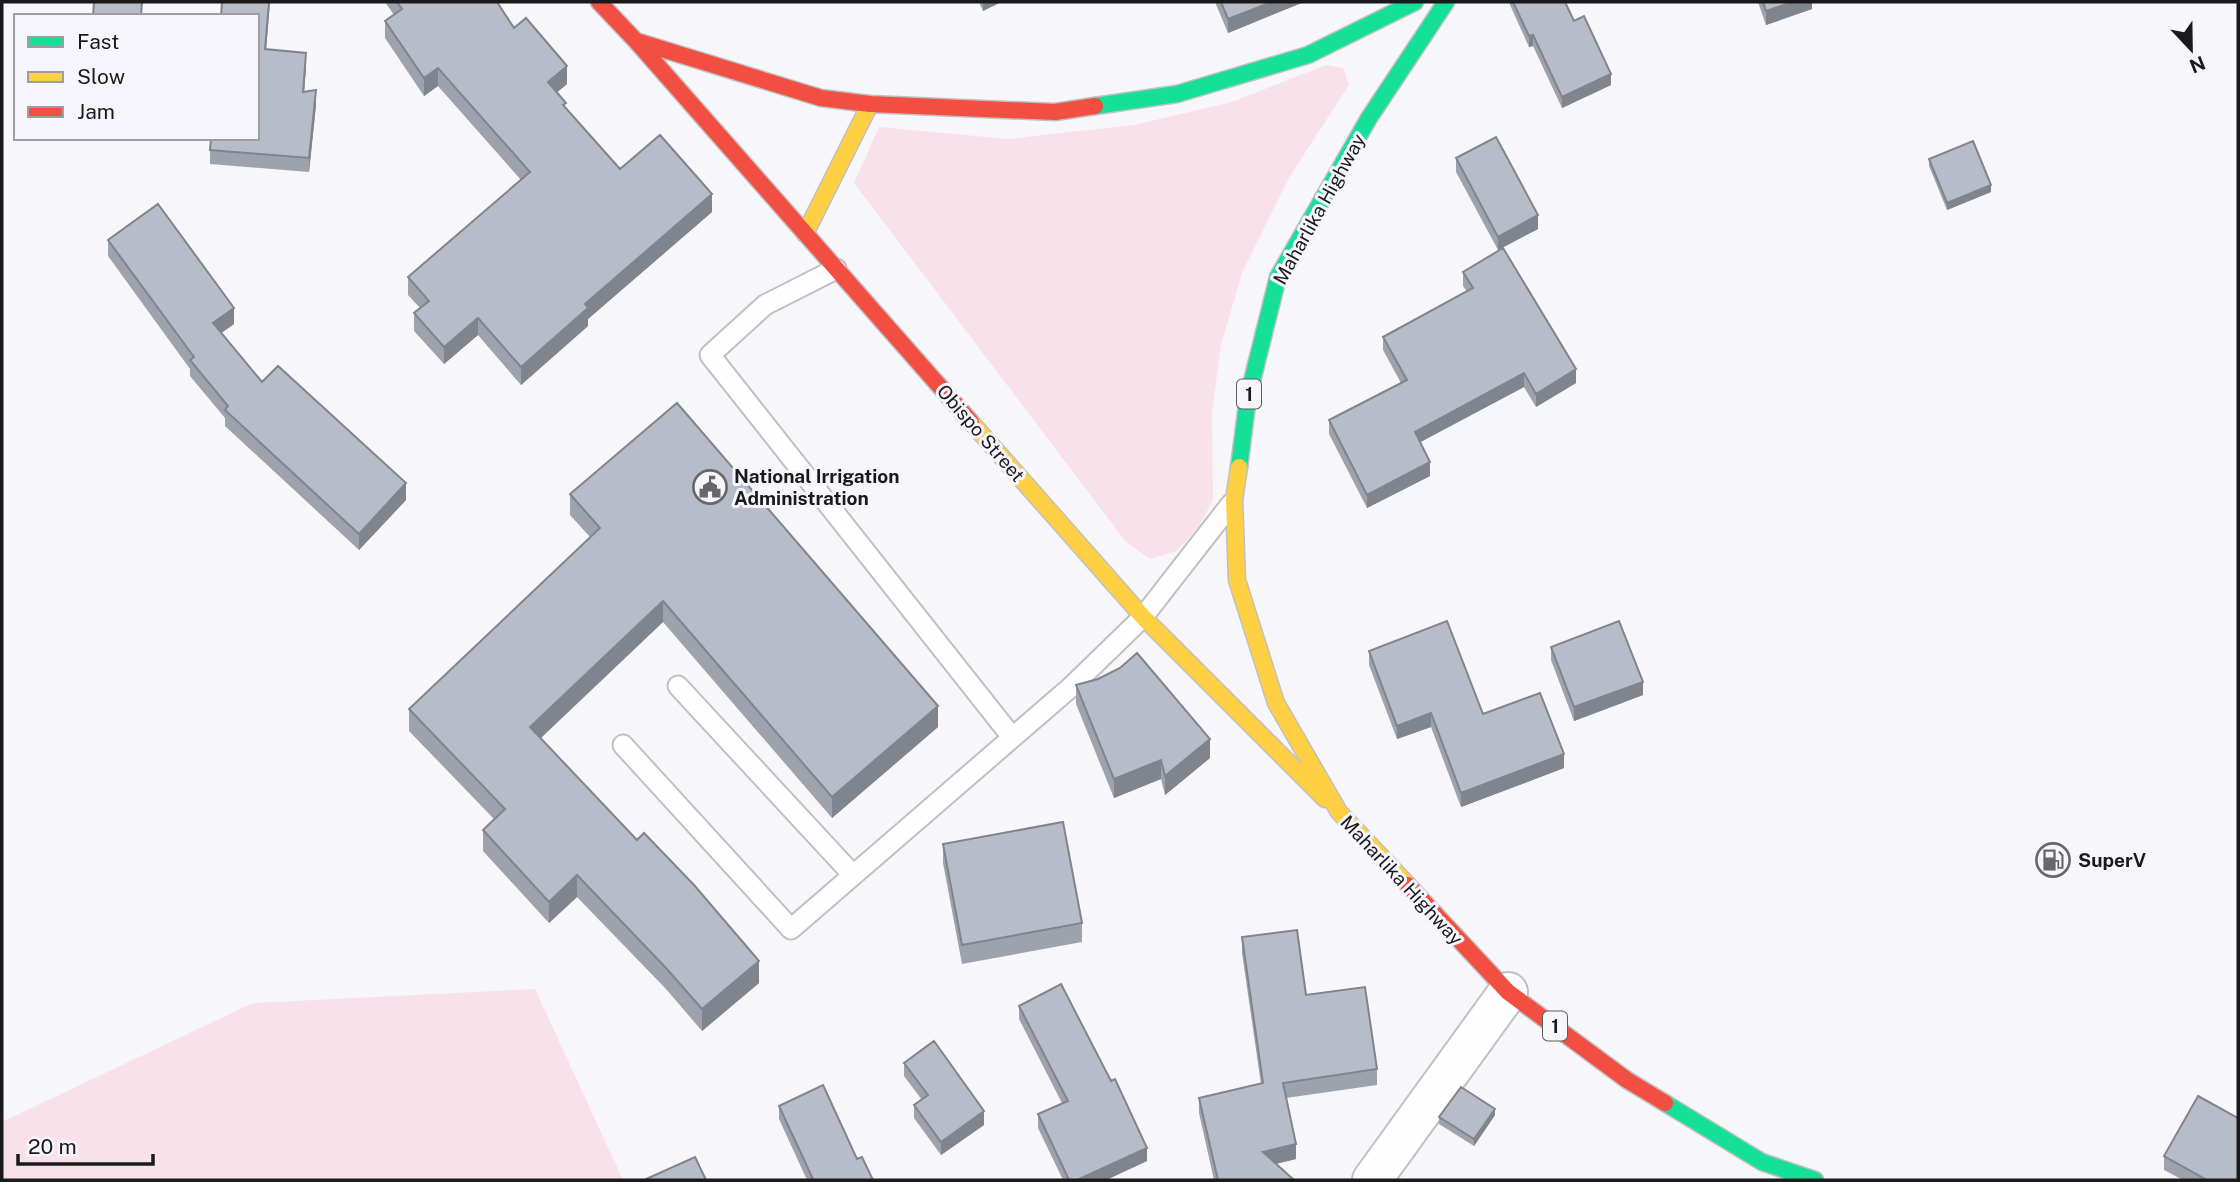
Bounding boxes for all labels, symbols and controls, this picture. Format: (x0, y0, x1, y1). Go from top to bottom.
legend (14, 14, 259, 140)
north arrow (2156, 14, 2226, 84)
text: Fast (77, 29, 119, 54)
text: N (2186, 52, 2208, 78)
text: Slow (77, 64, 125, 89)
text: Jam (77, 99, 115, 124)
street label: Maharlika Highway (1268, 130, 1370, 288)
street label: Obispo Street (933, 380, 1029, 486)
road number: 1 (1237, 380, 1261, 408)
place label: National Irrigation Administration (734, 465, 899, 509)
public building icon: National Irrigation Administration (691, 468, 729, 506)
street label: Maharlika Highway (1336, 811, 1468, 949)
fuel station icon: SuperV (2034, 841, 2072, 879)
place label: SuperV (2078, 849, 2146, 871)
road number: 1 (1543, 1012, 1567, 1041)
scale bar (18, 1122, 152, 1166)
text: 20 m (28, 1134, 77, 1159)

